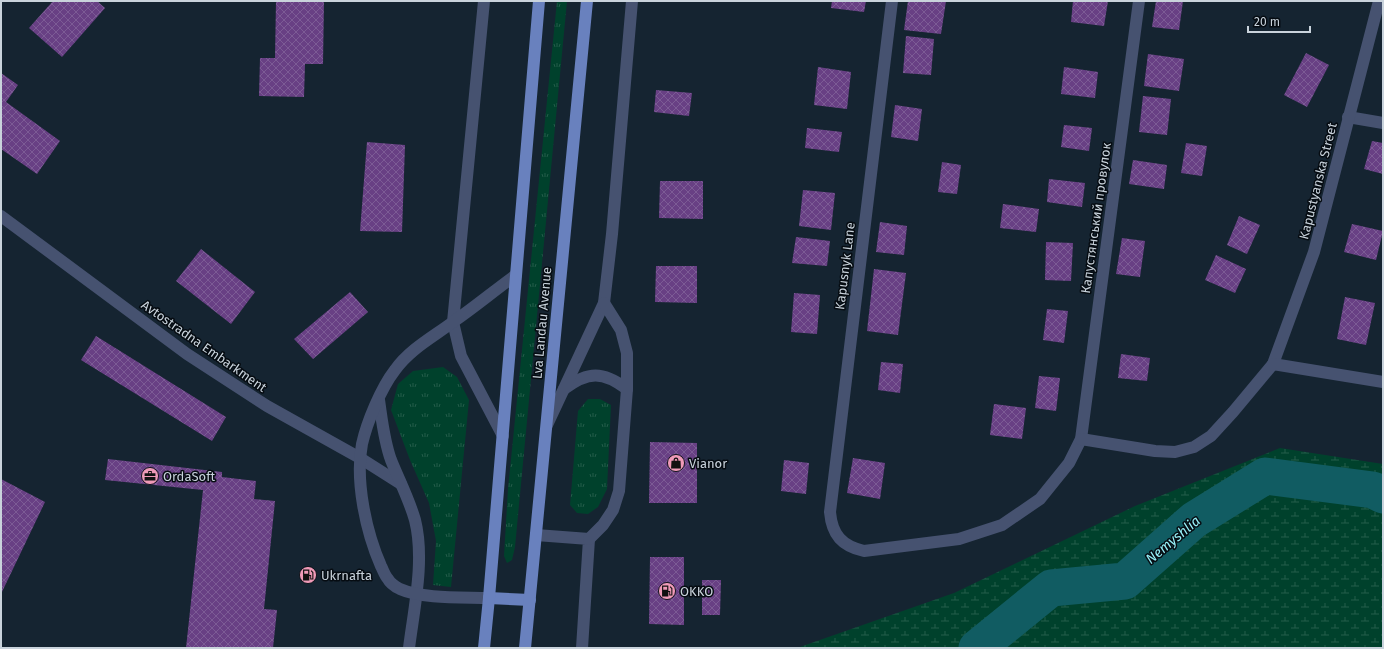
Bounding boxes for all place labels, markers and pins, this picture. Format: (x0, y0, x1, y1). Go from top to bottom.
shop icon: Vianor (666, 453, 686, 473)
place label: Vianor (689, 456, 727, 471)
office icon: OrdaSoft (140, 466, 160, 486)
place label: OrdaSoft (163, 469, 216, 484)
fuel station icon: Ukrnafta (298, 565, 318, 585)
place label: Ukrnafta (321, 568, 372, 583)
fuel station icon: OKKO (657, 581, 677, 601)
place label: OKKO (680, 584, 713, 599)

